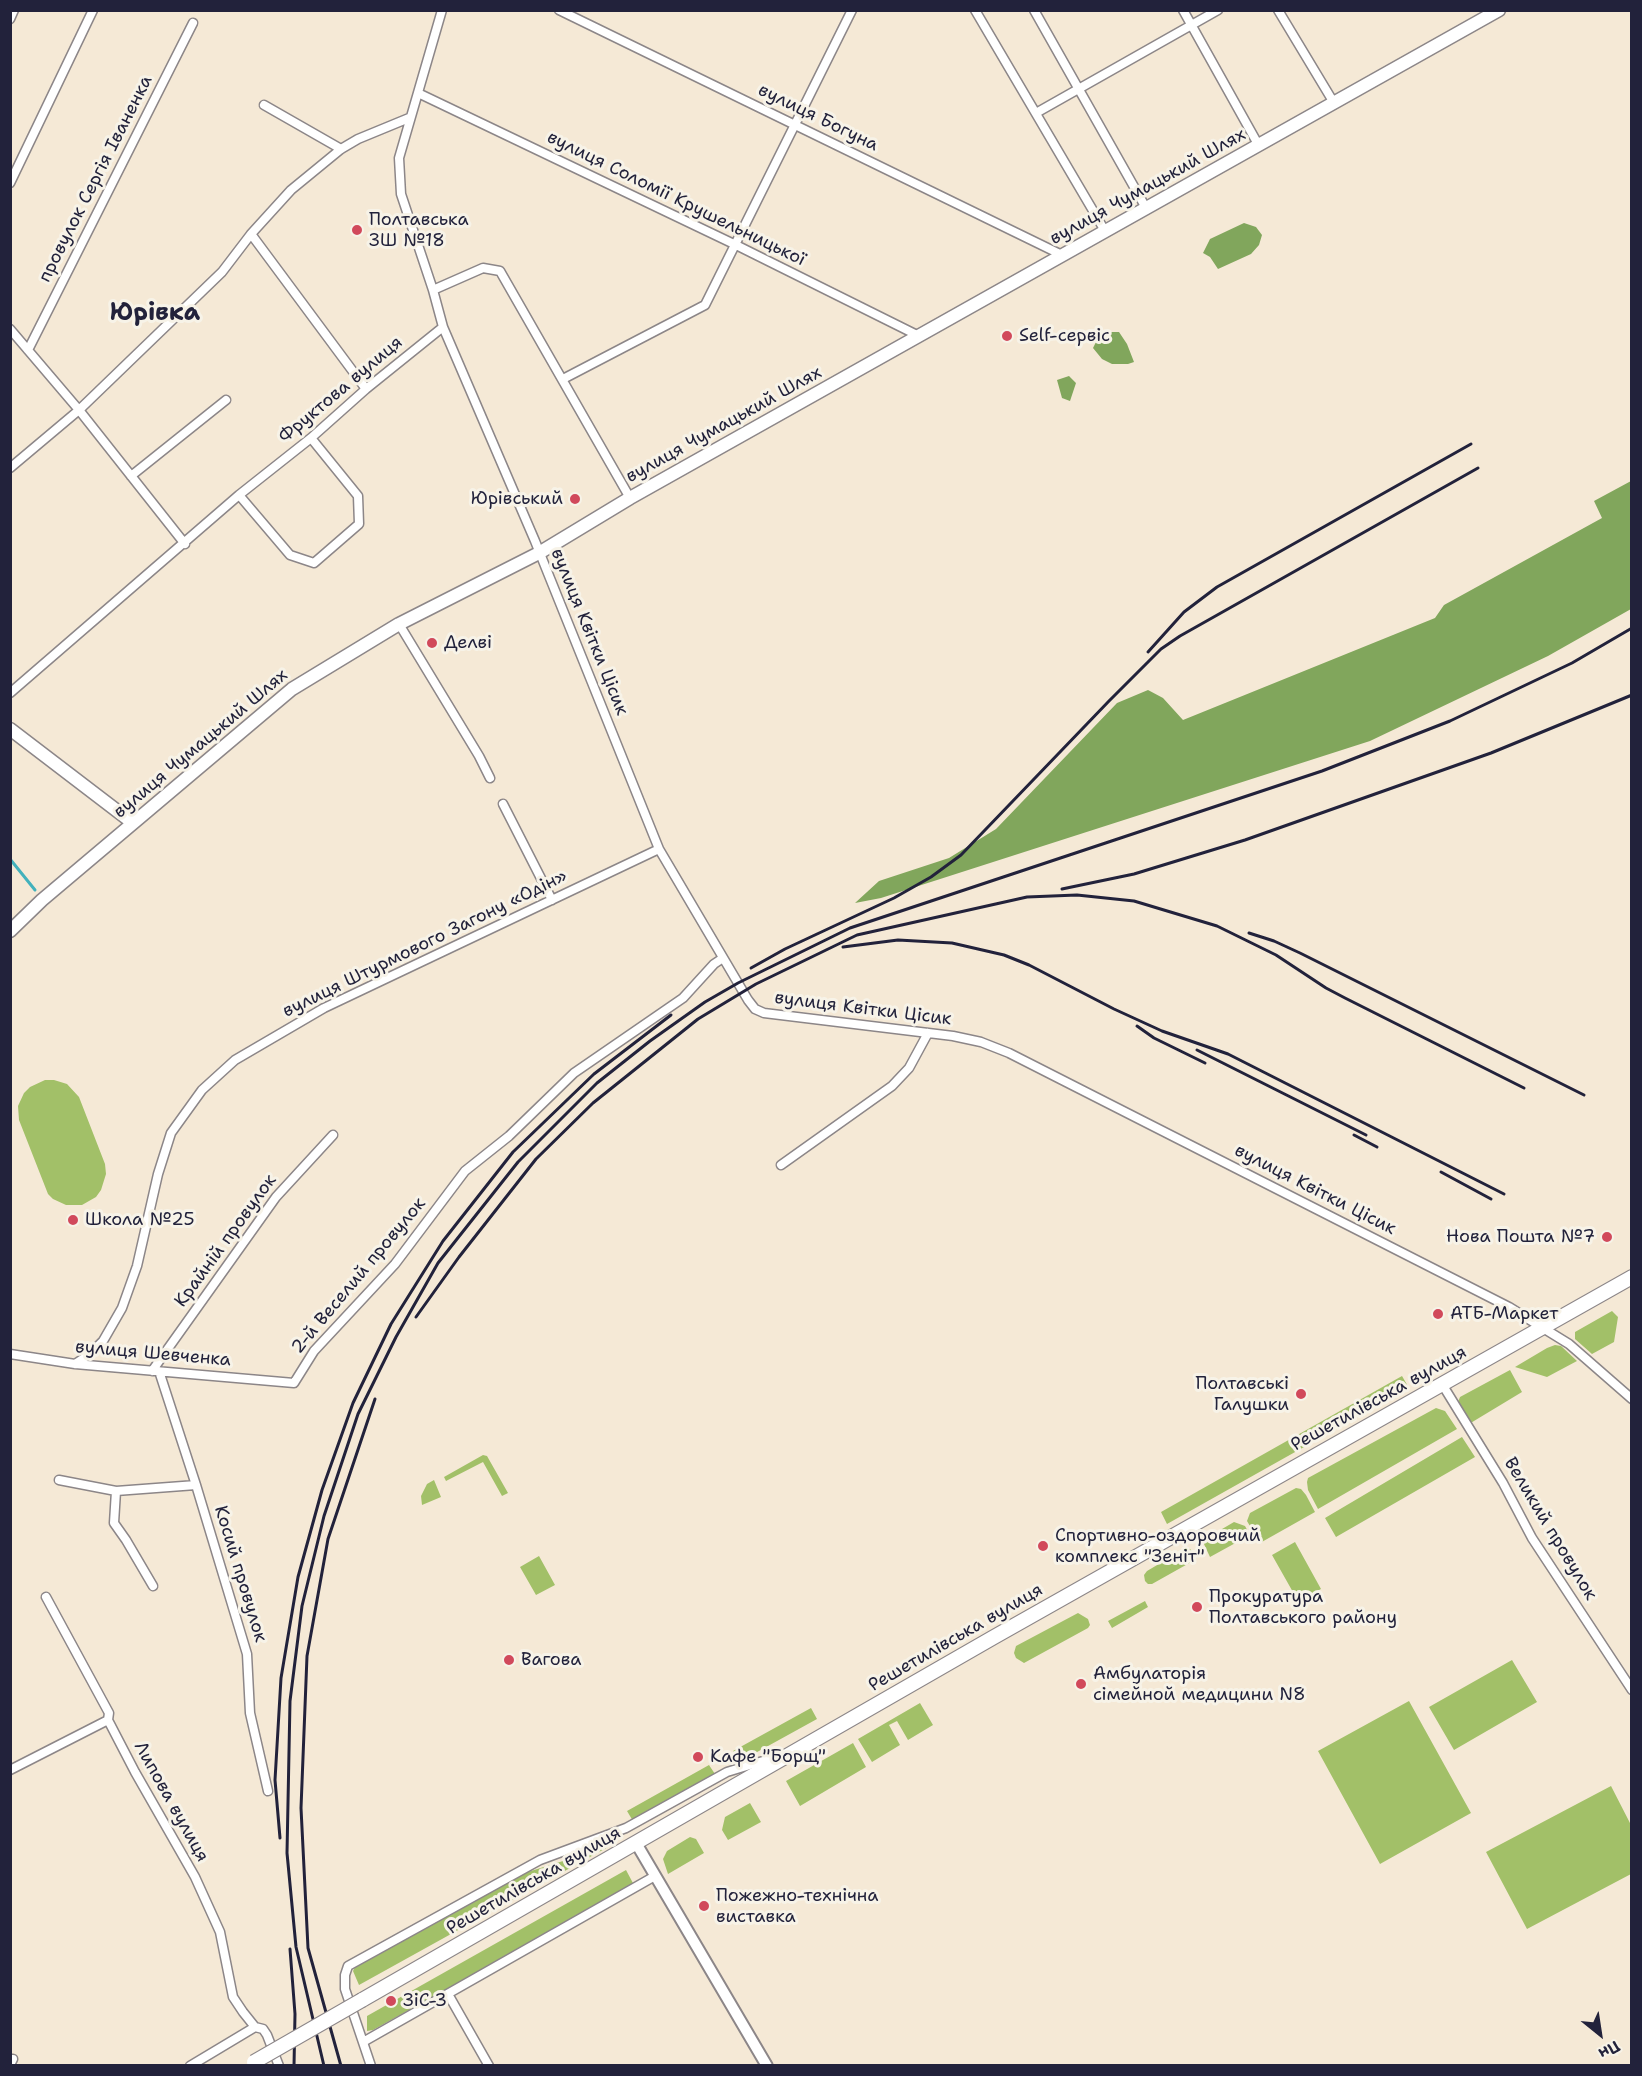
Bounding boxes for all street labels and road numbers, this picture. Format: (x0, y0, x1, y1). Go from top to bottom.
street label: провулок Сергія Іваненка (34, 72, 158, 286)
street label: вулиця Богуна (754, 80, 882, 156)
street label: вулиця Чумацький Шлях (1046, 124, 1250, 250)
street label: вулиця Соломії Крушельницької (543, 127, 809, 271)
street label: Фруктова вулиця (275, 332, 407, 448)
street label: вулиця Чумацький Шлях (622, 362, 826, 488)
street label: вулиця Квітки Цісик (546, 545, 632, 719)
street label: вулиця Чумацький Шлях (110, 665, 292, 823)
street label: вулиця Штурмового Загону «Одін» (279, 866, 571, 1022)
street label: вулиця Квітки Цісик (773, 987, 953, 1031)
street label: вулиця Квітки Цісик (1231, 1140, 1399, 1240)
street label: Крайній провулок (171, 1170, 281, 1312)
street label: 2-й Веселий провулок (287, 1194, 431, 1358)
street label: вулиця Шевченка (74, 1336, 232, 1372)
street label: Решетилівська вулиця (1287, 1342, 1471, 1456)
street label: Великий провулок (1499, 1454, 1601, 1604)
street label: Косий провулок (209, 1503, 271, 1645)
street label: Решетилівська вулиця (865, 1579, 1047, 1697)
street label: Липова вулиця (129, 1738, 213, 1866)
street label: Решетилівська вулиця (443, 1822, 625, 1940)

